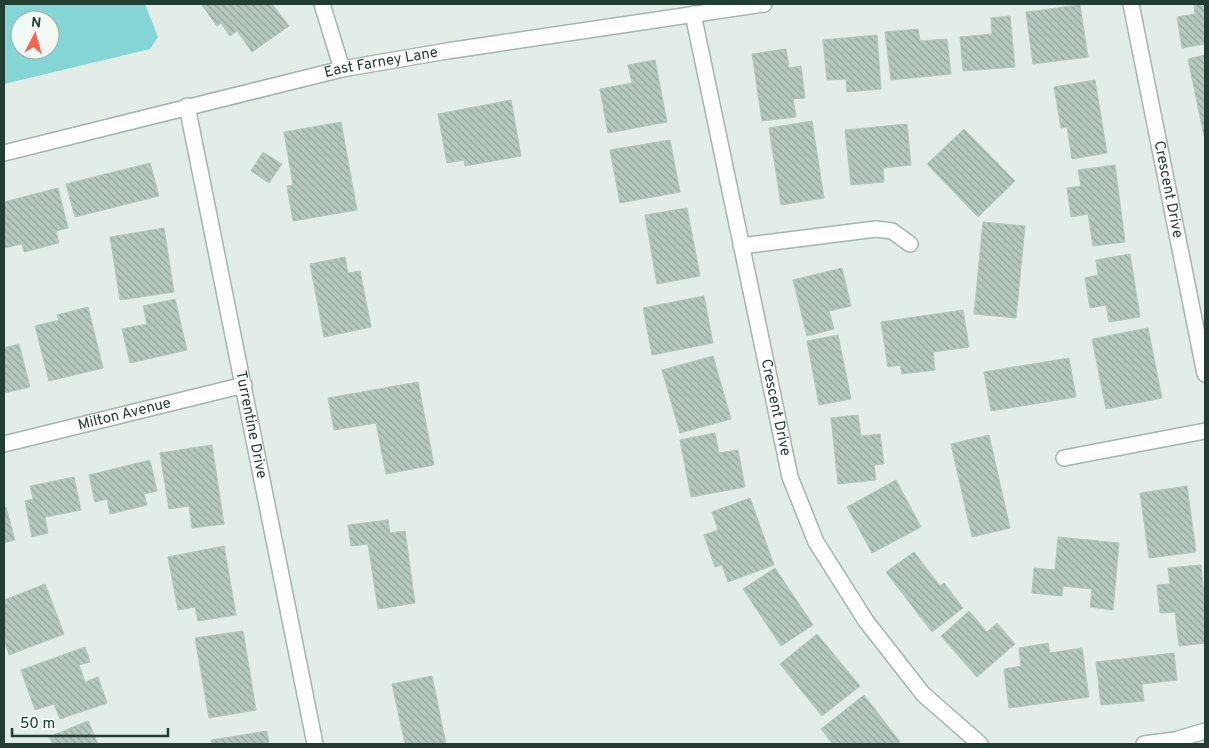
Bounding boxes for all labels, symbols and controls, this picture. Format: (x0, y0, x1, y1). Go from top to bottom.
north arrow (10, 10, 60, 60)
text: N (30, 15, 42, 33)
street label: East Farney Lane (322, 43, 440, 83)
street label: Crescent Drive (1149, 139, 1187, 240)
street label: Crescent Drive (756, 357, 795, 458)
street label: Turrentine Drive (231, 369, 271, 480)
street label: Milton Avenue (76, 394, 173, 435)
scale bar (12, 706, 169, 738)
text: 50 m (20, 715, 55, 734)

